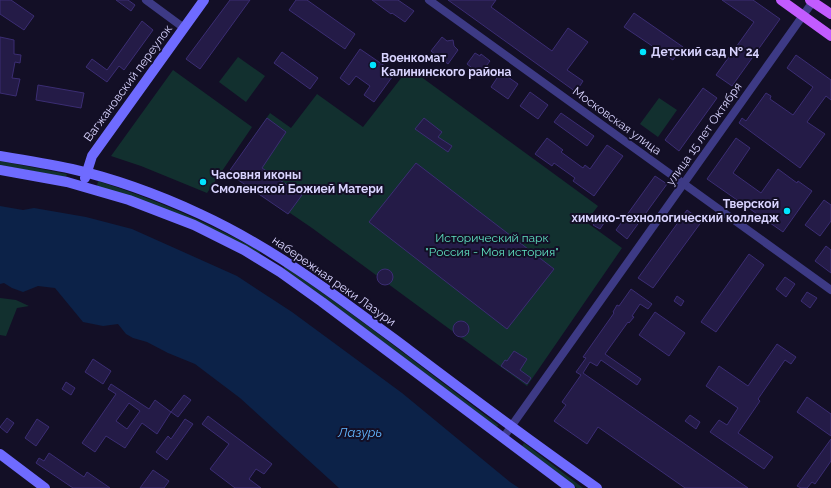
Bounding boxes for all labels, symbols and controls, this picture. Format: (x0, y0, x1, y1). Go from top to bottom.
street label: Вагжановский переулок (81, 22, 175, 144)
place label: Детский сад № 24 (651, 45, 759, 59)
marker: Детский сад № 24 (638, 47, 648, 57)
place label: Военкомат Калининского района (381, 51, 512, 79)
marker: Военкомат Калининского района (368, 60, 378, 70)
street label: улица 15 лет Октября (663, 80, 745, 188)
street label: Московская улица (570, 84, 664, 158)
place label: Часовня иконы Смоленской Божией Матери (211, 168, 383, 196)
marker: Часовня иконы Смоленской Божией Матери (198, 177, 208, 187)
place label: Тверской химико-технологический колледж (572, 197, 780, 225)
marker: Тверской химико-технологический колледж (782, 206, 792, 216)
park label: Исторический парк "Россия - Моя история" (425, 231, 559, 259)
street label: набережная реки Лазури (270, 233, 398, 329)
water label: Лазурь (337, 425, 382, 440)

